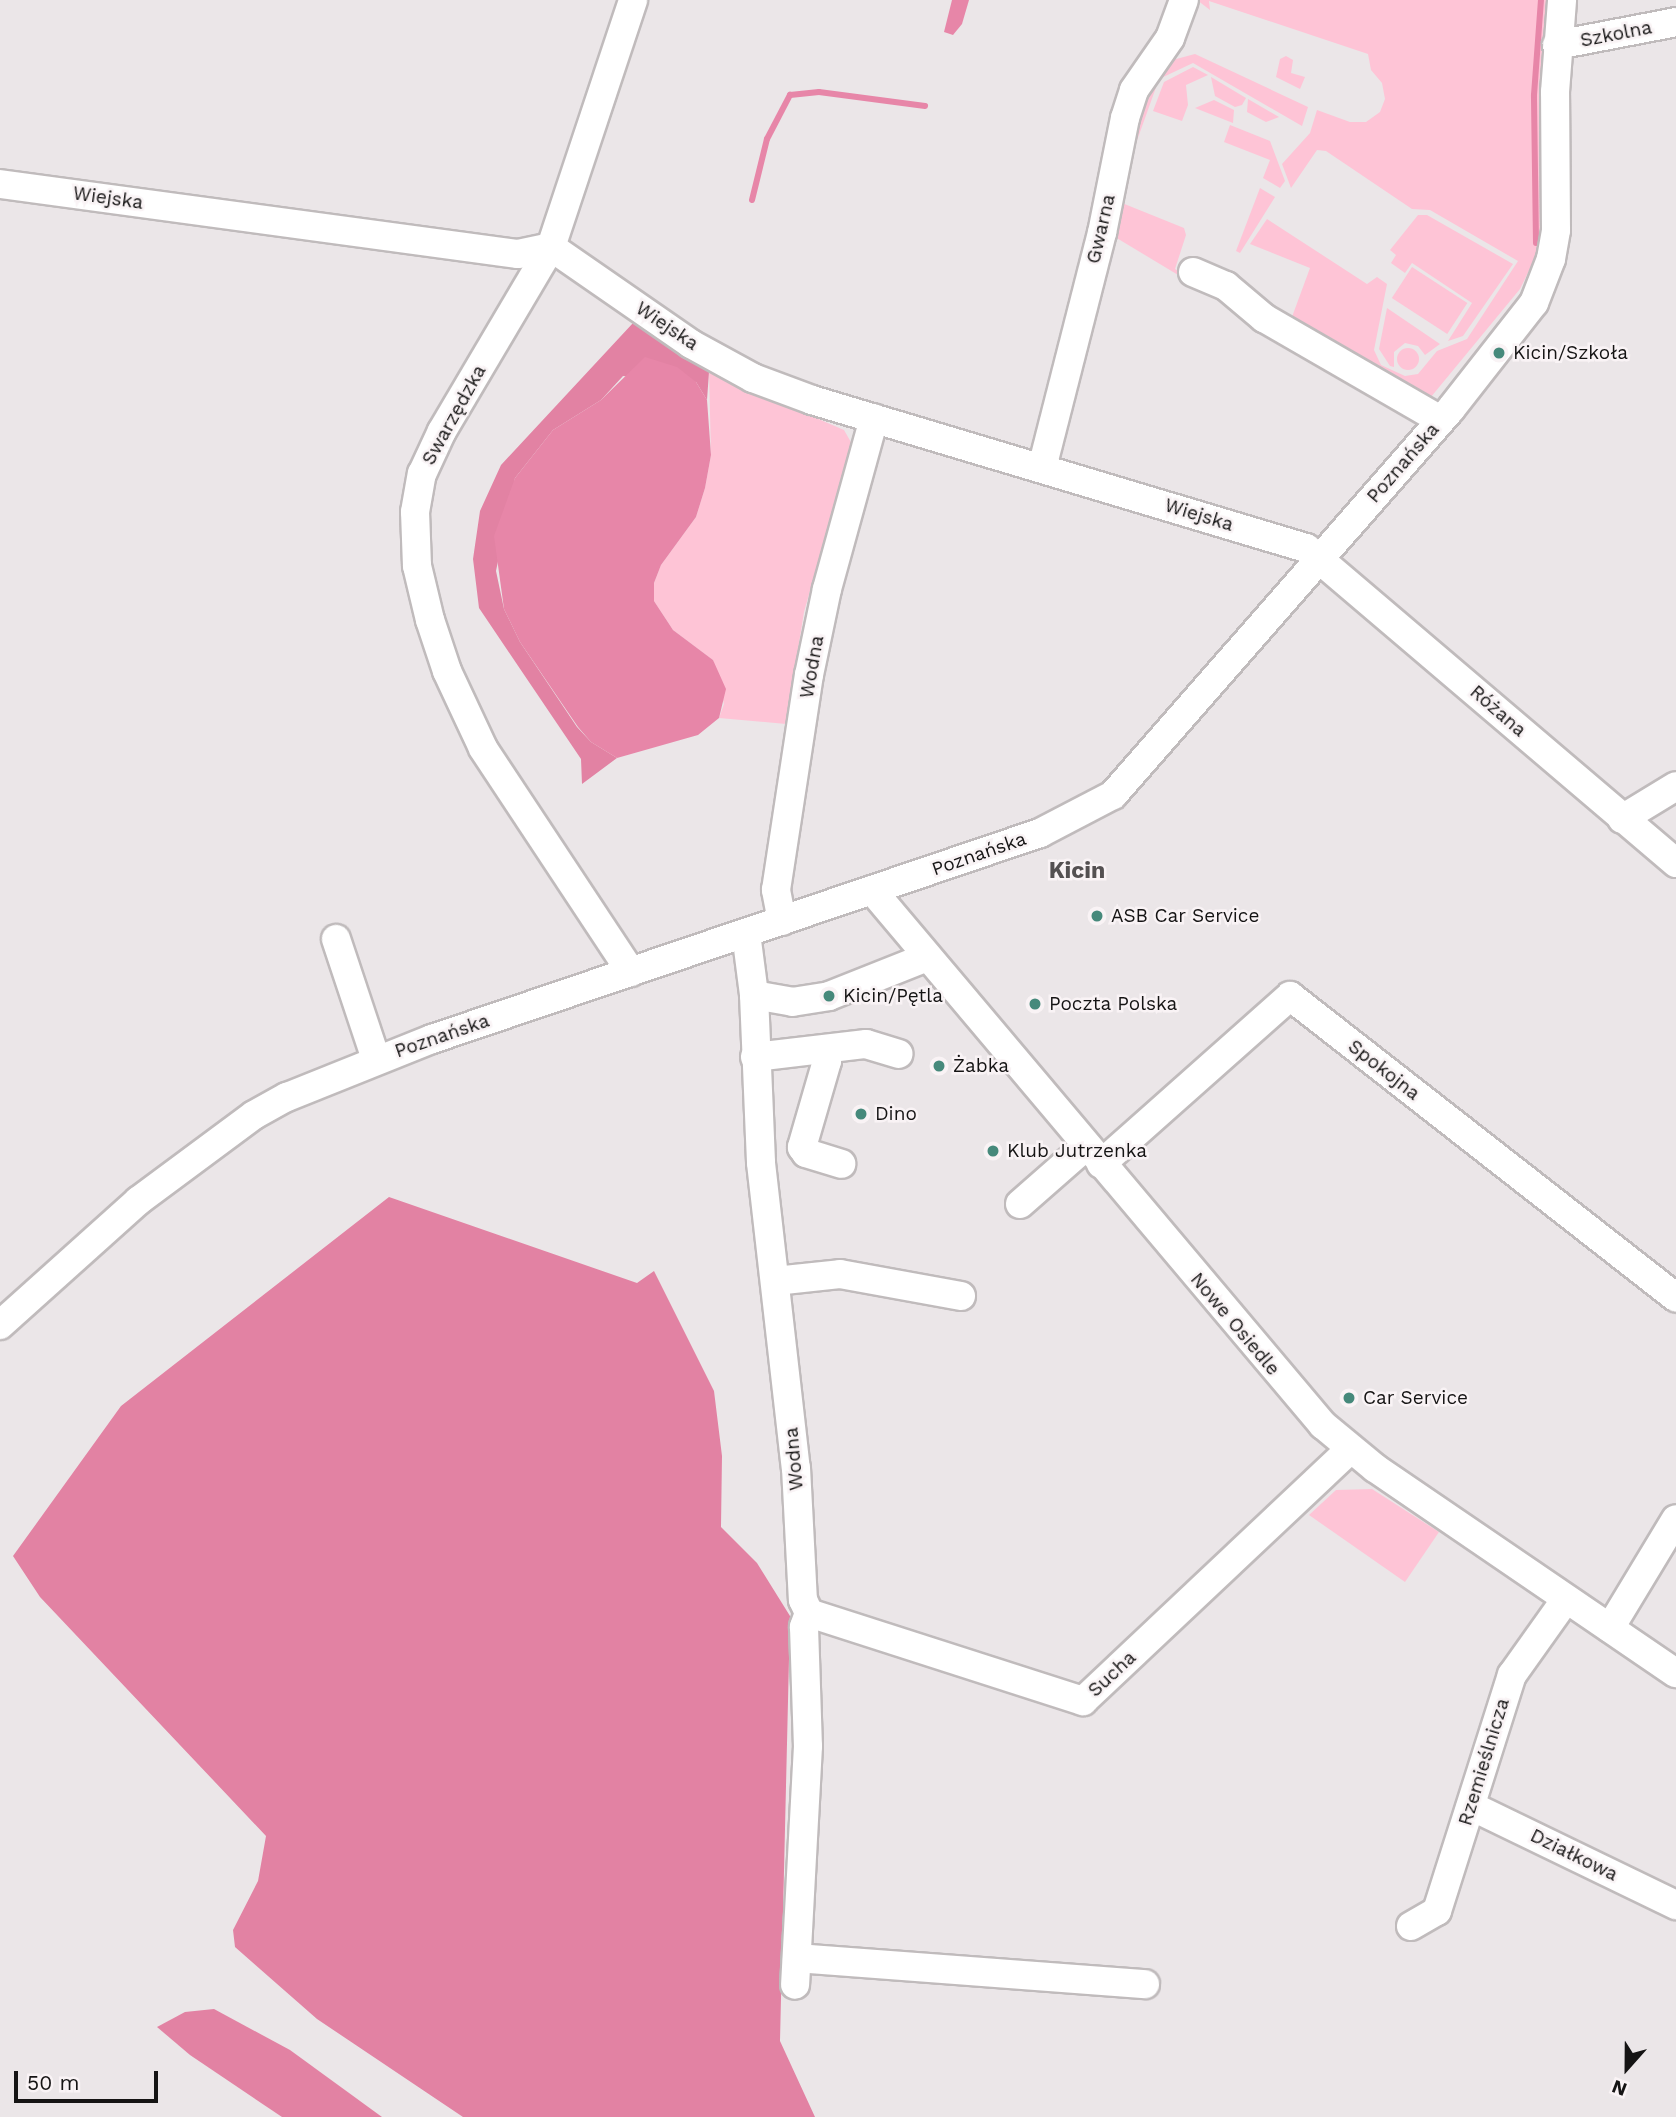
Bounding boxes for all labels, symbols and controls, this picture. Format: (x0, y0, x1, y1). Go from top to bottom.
street label: Szkolna (1578, 16, 1654, 52)
street label: Wiejska (71, 182, 145, 214)
street label: Gwarna (1082, 192, 1120, 266)
street label: Wiejska (631, 297, 703, 355)
place label: Kicin/Szkoła (1513, 342, 1628, 364)
marker: Kicin/Szkoła (1491, 345, 1507, 361)
street label: Swarzędzka (417, 361, 491, 469)
street label: Poznańska (1362, 418, 1444, 508)
street label: Wiejska (1162, 494, 1236, 536)
street label: Wodna (795, 634, 829, 700)
street label: Różana (1465, 680, 1531, 742)
street label: Poznańska (929, 827, 1029, 881)
district label: Kicin (1049, 857, 1105, 885)
place label: ASB Car Service (1111, 905, 1260, 927)
marker: ASB Car Service (1089, 908, 1105, 924)
place label: Kicin/Pętla (843, 985, 943, 1007)
marker: Kicin/Pętla (821, 988, 837, 1004)
place label: Poczta Polska (1049, 993, 1178, 1015)
marker: Poczta Polska (1027, 996, 1043, 1012)
street label: Poznańska (392, 1009, 492, 1063)
street label: Spokojna (1344, 1035, 1424, 1105)
place label: Żabka (953, 1055, 1009, 1077)
marker: Żabka (931, 1058, 947, 1074)
place label: Dino (875, 1103, 917, 1125)
marker: Dino (853, 1106, 869, 1122)
place label: Klub Jutrzenka (1007, 1140, 1147, 1162)
marker: Klub Jutrzenka (985, 1143, 1001, 1159)
street label: Nowe Osiedle (1186, 1268, 1284, 1380)
place label: Car Service (1363, 1387, 1468, 1409)
marker: Car Service (1341, 1390, 1357, 1406)
street label: Wodna (780, 1426, 808, 1492)
street label: Sucha (1083, 1646, 1141, 1702)
street label: Rzemieślnicza (1454, 1696, 1514, 1828)
street label: Działkowa (1527, 1824, 1621, 1886)
north arrow (1592, 2033, 1662, 2103)
scale bar (18, 2058, 161, 2102)
text: 50 m (27, 2070, 79, 2095)
text: N (1609, 2075, 1630, 2101)

